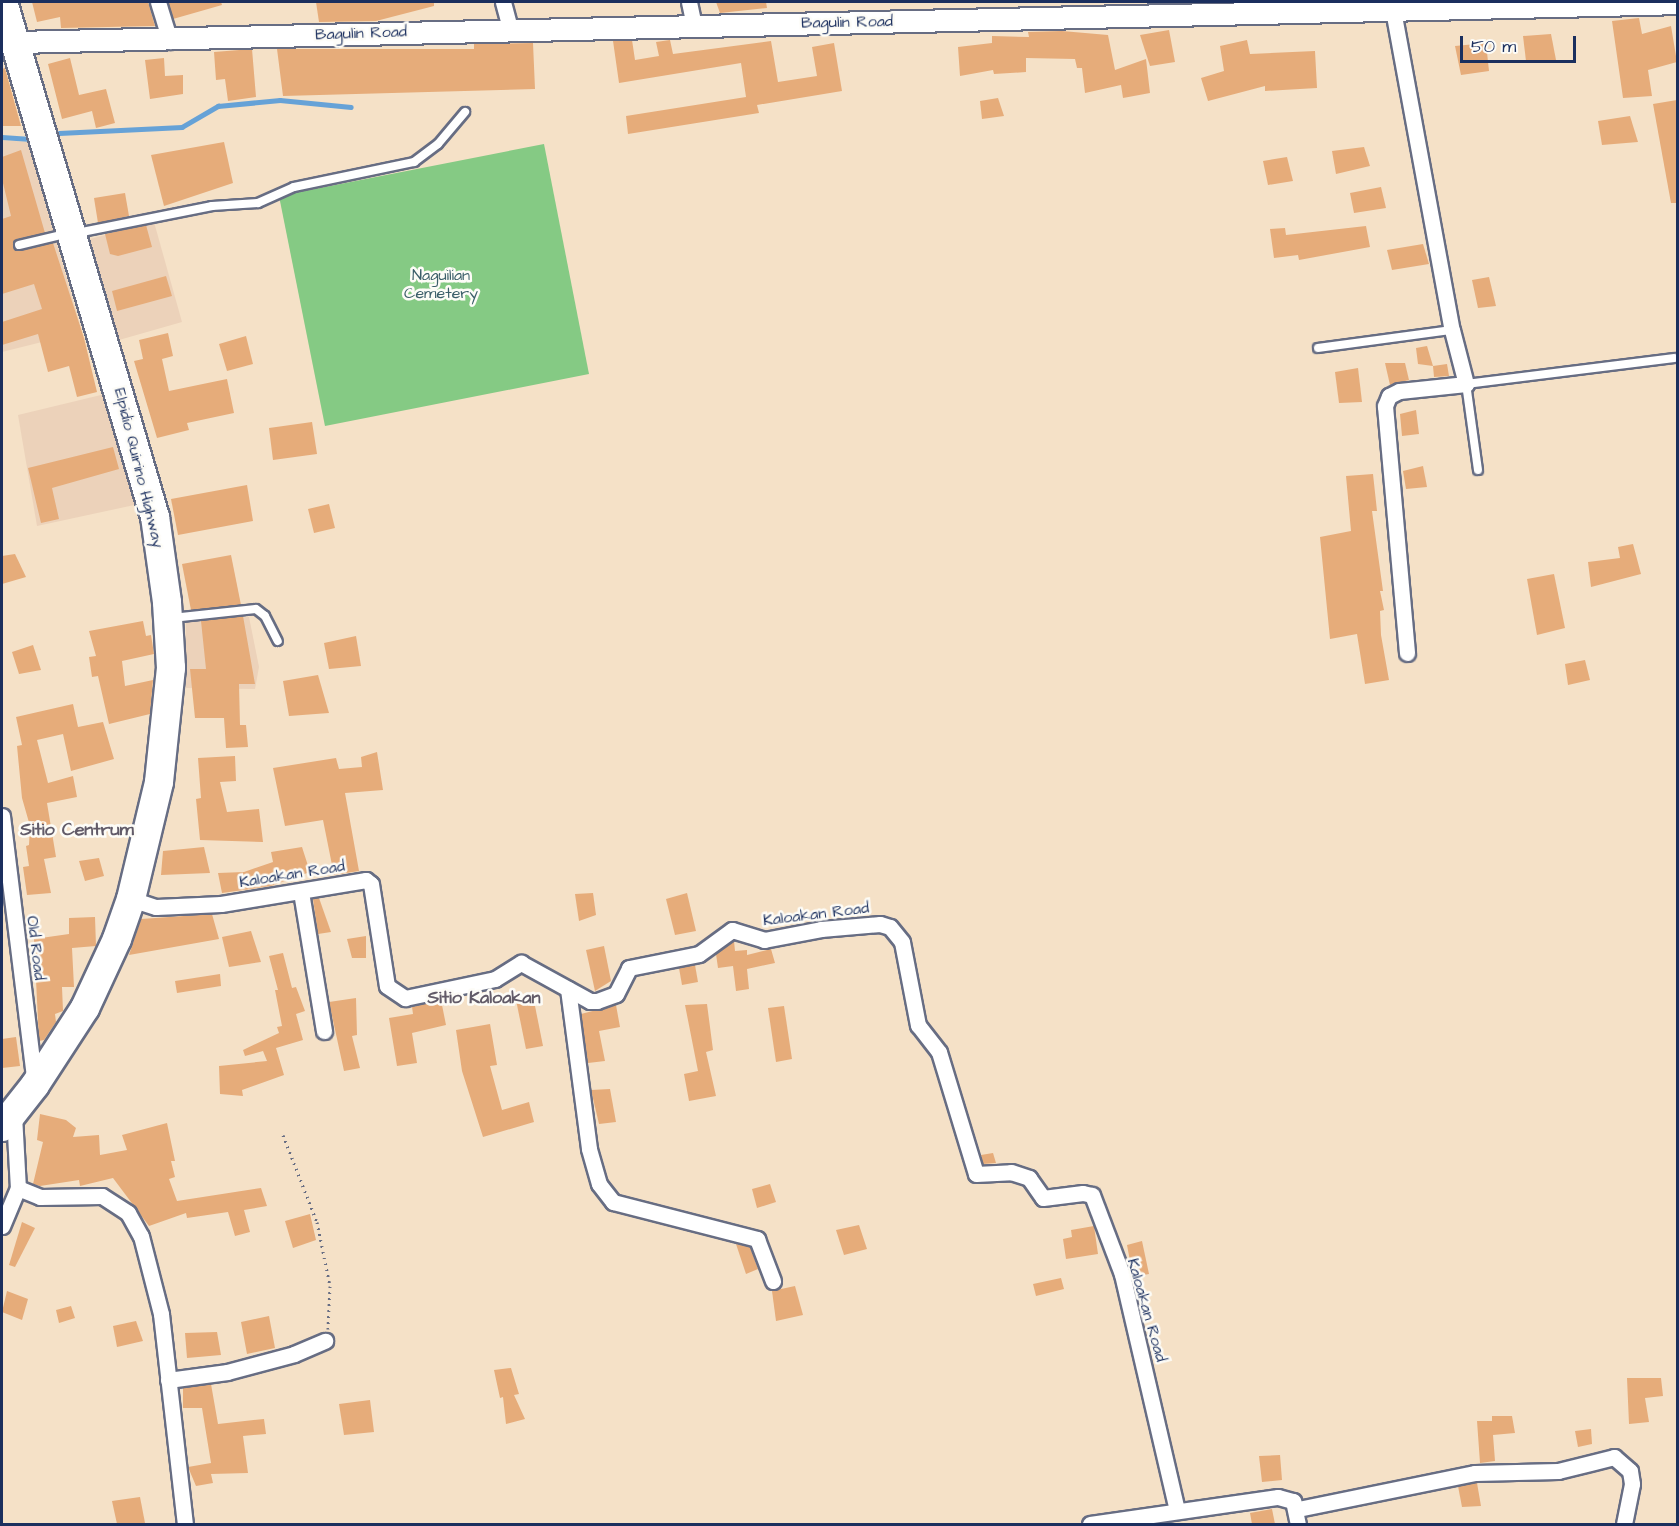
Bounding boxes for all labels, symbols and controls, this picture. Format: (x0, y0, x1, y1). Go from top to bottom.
street label: Bagulin Road (801, 12, 893, 32)
street label: Bagulin Road (315, 22, 407, 44)
scale bar (1463, 24, 1578, 62)
text: 50 m (1471, 34, 1516, 59)
park label: Naguilian Cemetery (404, 265, 478, 303)
street label: Elpidio Quirino Highway (110, 386, 168, 550)
district label: Sitio Centrum (20, 819, 134, 841)
street label: Kaloakan Road (238, 856, 346, 892)
street label: Kaloakan Road (762, 898, 870, 930)
street label: Old Road (23, 915, 49, 981)
district label: Sitio Kaloakan (427, 987, 541, 1009)
street label: Kaloakan Road (1123, 1256, 1171, 1364)

